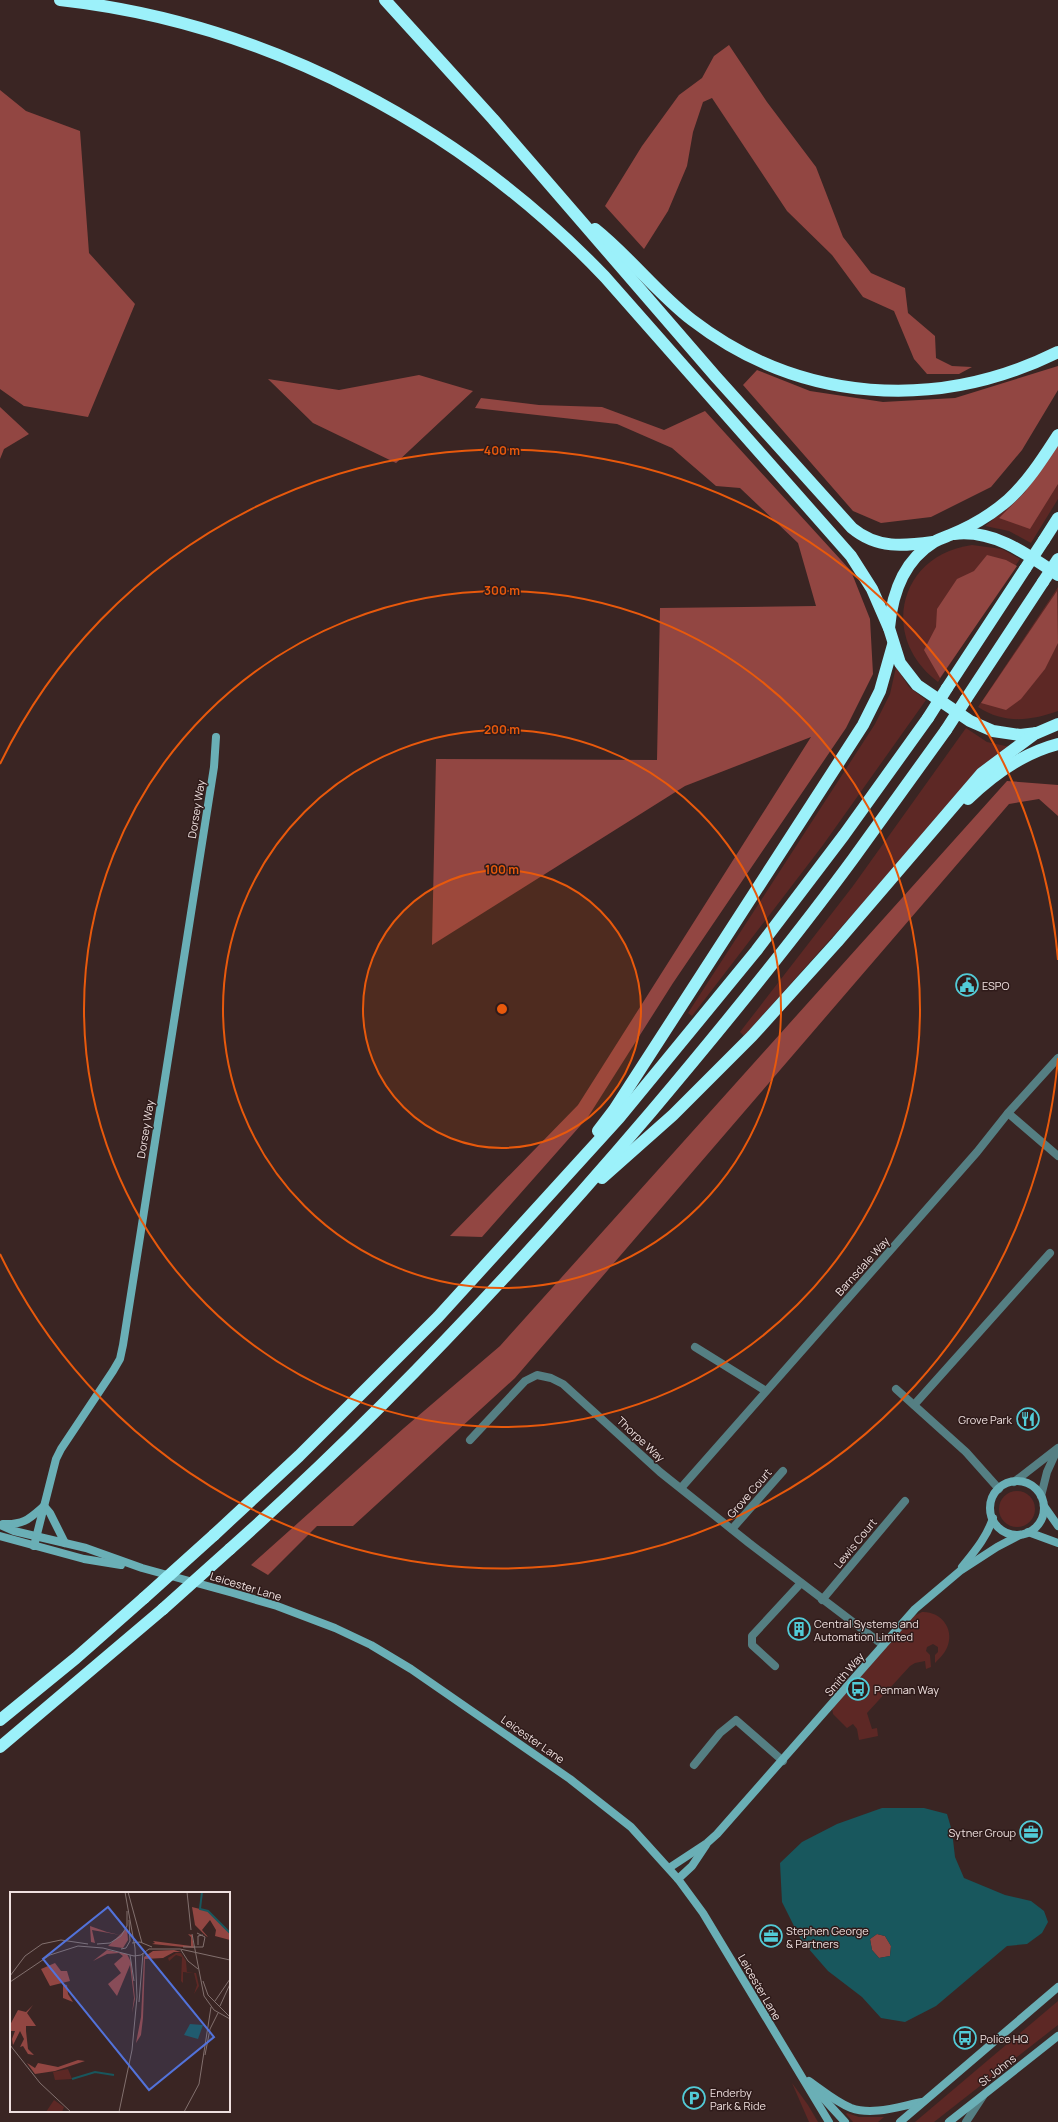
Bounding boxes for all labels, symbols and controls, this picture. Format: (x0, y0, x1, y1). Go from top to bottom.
text: 400 m (484, 442, 520, 459)
text: 300 m (484, 582, 520, 599)
text: 200 m (484, 721, 520, 738)
street label: Dorsey Way (184, 778, 208, 839)
text: 100 m (485, 861, 519, 878)
public building icon: ESPO (954, 972, 980, 998)
place label: ESPO (982, 978, 1009, 993)
centre of rings (495, 1002, 509, 1016)
street label: Dorsey Way (133, 1098, 157, 1159)
street label: Barnsdale Way (832, 1233, 893, 1299)
restaurant icon: Grove Park (1015, 1406, 1041, 1432)
place label: Grove Park (958, 1412, 1013, 1427)
street label: Thorpe Way (614, 1413, 668, 1465)
street label: Grove Court (723, 1465, 775, 1521)
street label: Lewis Court (830, 1515, 880, 1571)
street label: Leicester Lane (208, 1568, 284, 1604)
building icon: Central Systems and Automation Limited (786, 1616, 812, 1642)
place label: Central Systems and Automation Limited (814, 1616, 919, 1644)
street label: Smith Way (821, 1649, 867, 1699)
bus stop icon: Penman Way (845, 1676, 871, 1702)
place label: Penman Way (874, 1682, 939, 1697)
street label: Leicester Lane (498, 1712, 568, 1767)
office icon: Sytner Group (1018, 1819, 1044, 1845)
place label: Sytner Group (948, 1825, 1016, 1840)
inset map (10, 1892, 230, 2112)
office icon: Stephen George & Partners (758, 1923, 784, 1949)
place label: Stephen George & Partners (786, 1923, 869, 1951)
street label: Leicester Lane (735, 1951, 785, 2023)
bus stop icon: Police HQ (952, 2025, 978, 2051)
place label: Police HQ (980, 2031, 1028, 2046)
street label: St Johns (975, 2050, 1019, 2089)
parking icon: Enderby Park & Ride (681, 2085, 707, 2111)
place label: Enderby Park & Ride (710, 2085, 767, 2113)

